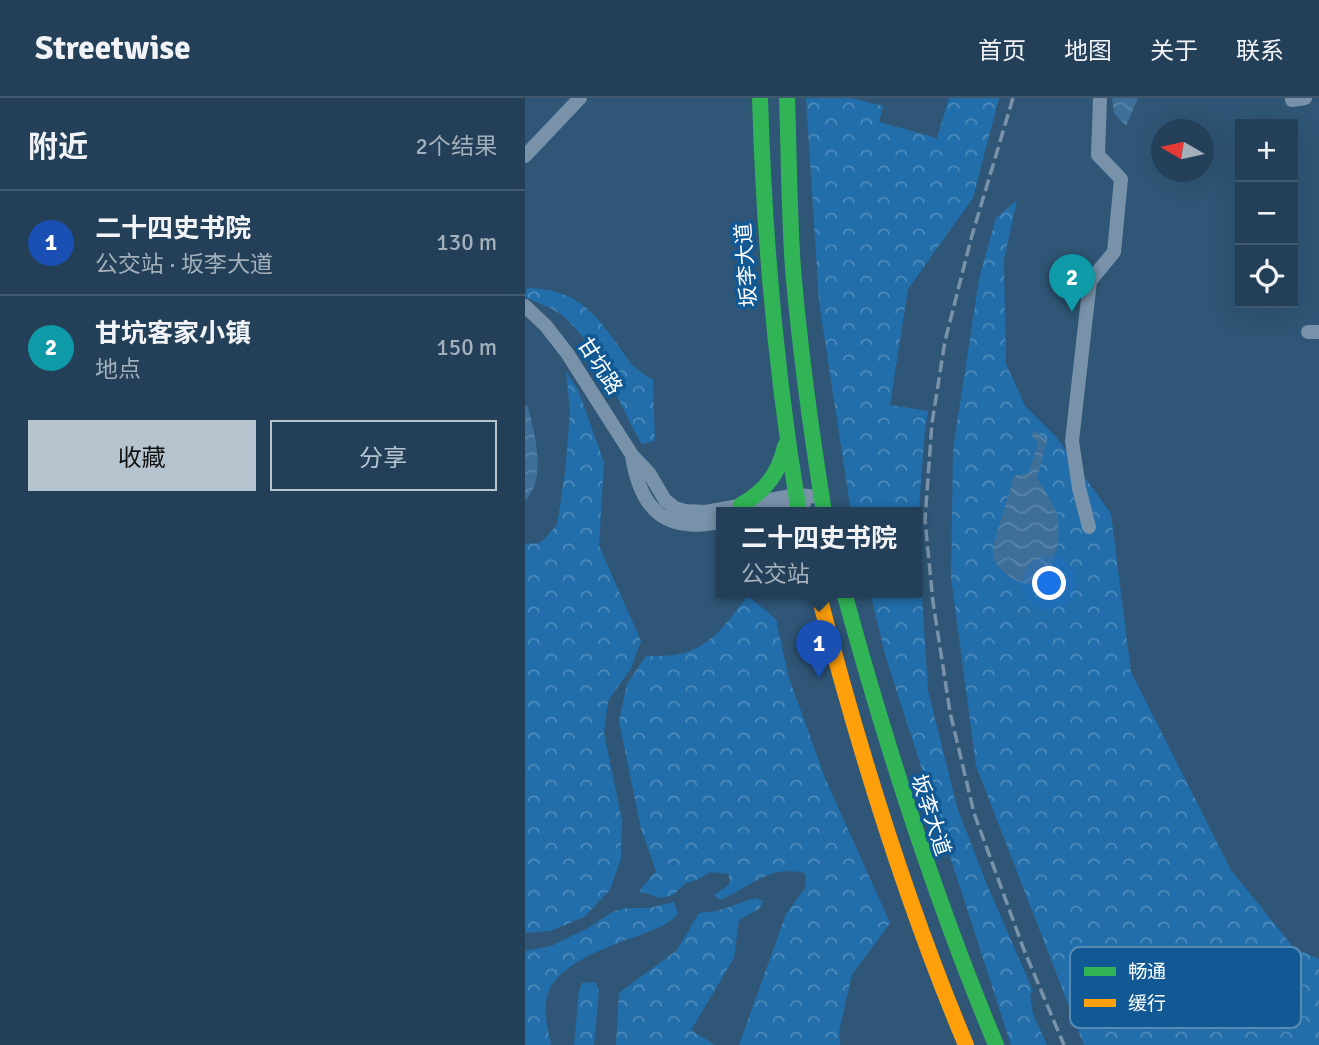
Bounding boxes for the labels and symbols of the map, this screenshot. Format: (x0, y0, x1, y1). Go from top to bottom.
north arrow (1151, 119, 1214, 182)
street label: 坂李大道 (730, 222, 762, 308)
pin: 2 (1049, 254, 1095, 312)
street label: 甘坑路 (572, 333, 628, 399)
your location (1032, 566, 1066, 600)
pin: 1 (796, 620, 842, 678)
street label: 坂李大道 (906, 771, 956, 859)
legend (1070, 947, 1301, 1028)
text: 畅通 (1128, 960, 1166, 984)
text: 缓行 (1128, 992, 1166, 1016)

